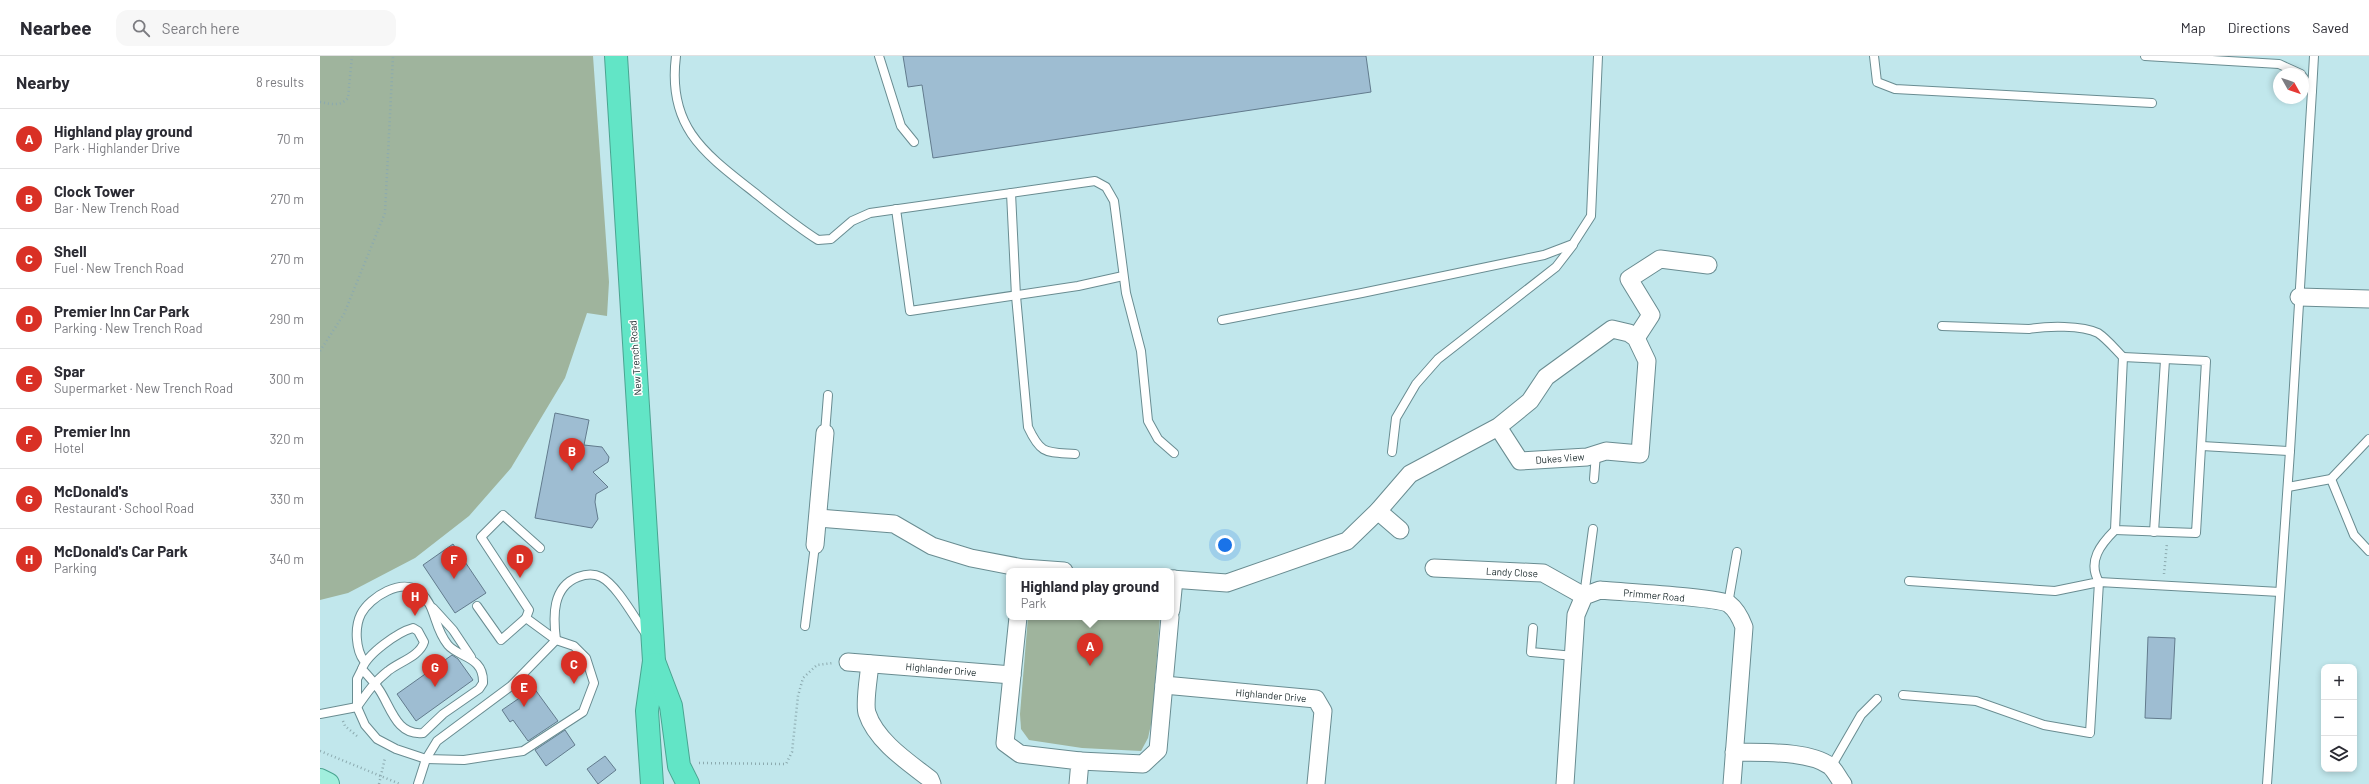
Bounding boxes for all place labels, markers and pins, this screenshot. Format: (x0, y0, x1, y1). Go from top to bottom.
pin: B (559, 438, 585, 471)
pin: D (507, 545, 533, 578)
pin: F (441, 546, 467, 579)
pin: H (402, 583, 428, 616)
pin: A (1077, 633, 1103, 666)
pin: C (561, 651, 587, 684)
pin: G (422, 654, 448, 687)
pin: E (511, 674, 537, 707)

